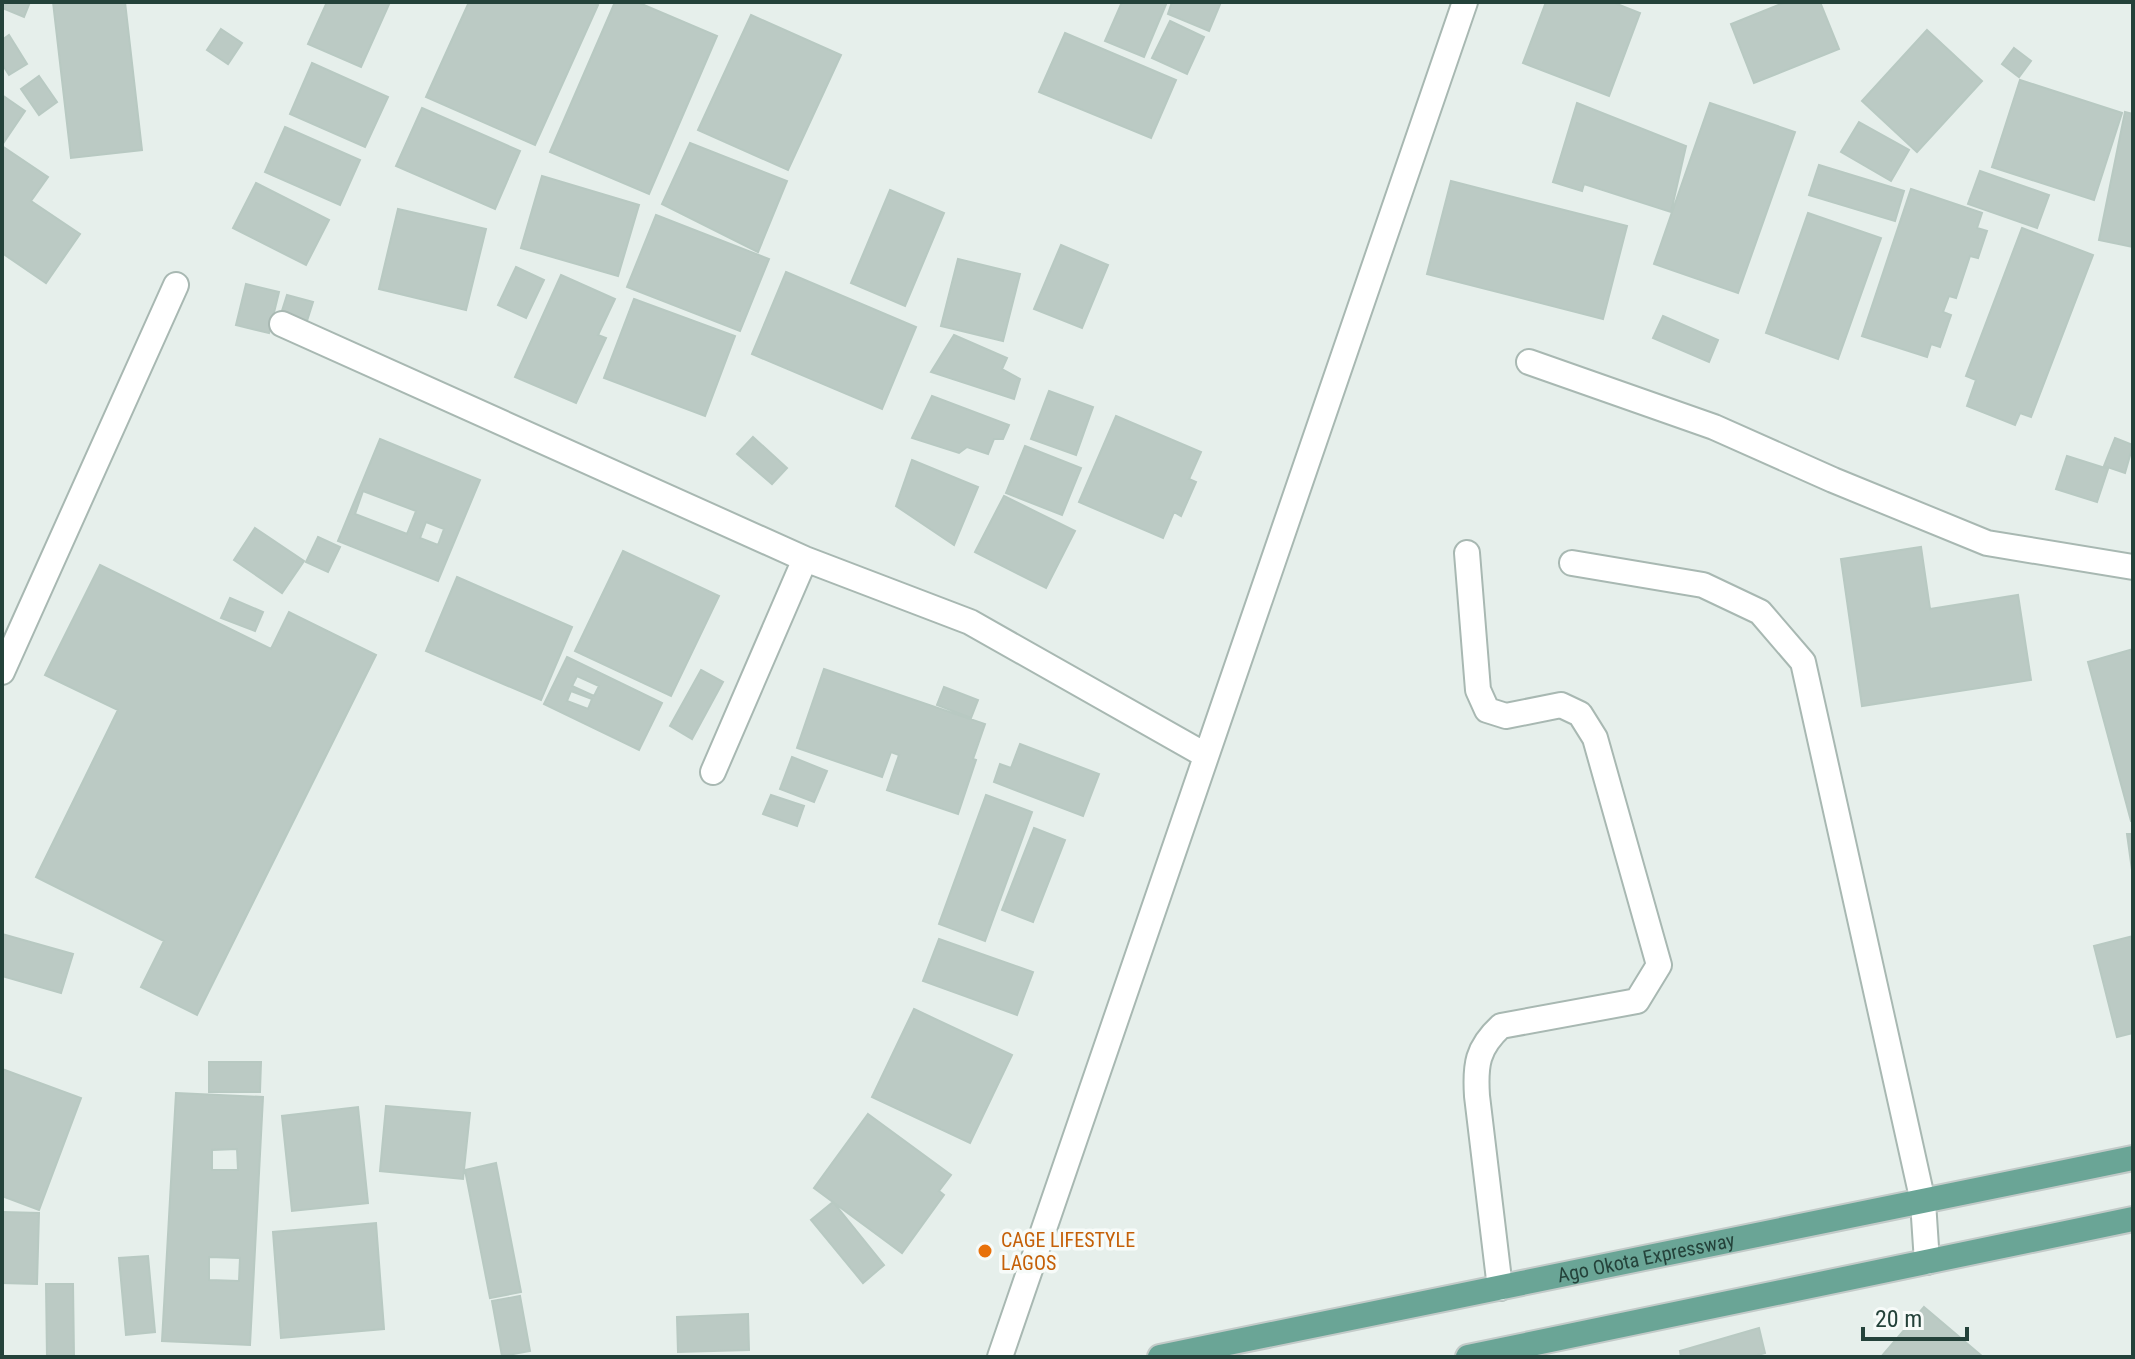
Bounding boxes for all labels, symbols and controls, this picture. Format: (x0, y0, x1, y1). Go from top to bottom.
place label: CAGE LIFESTYLE LAGOS (1001, 1228, 1135, 1275)
street label: Ago Okota Expressway (1555, 1228, 1737, 1287)
marker: CAGE LIFESTYLE LAGOS (976, 1242, 994, 1260)
scale bar (1863, 1291, 1967, 1341)
text: 20 m (1875, 1305, 1922, 1333)

